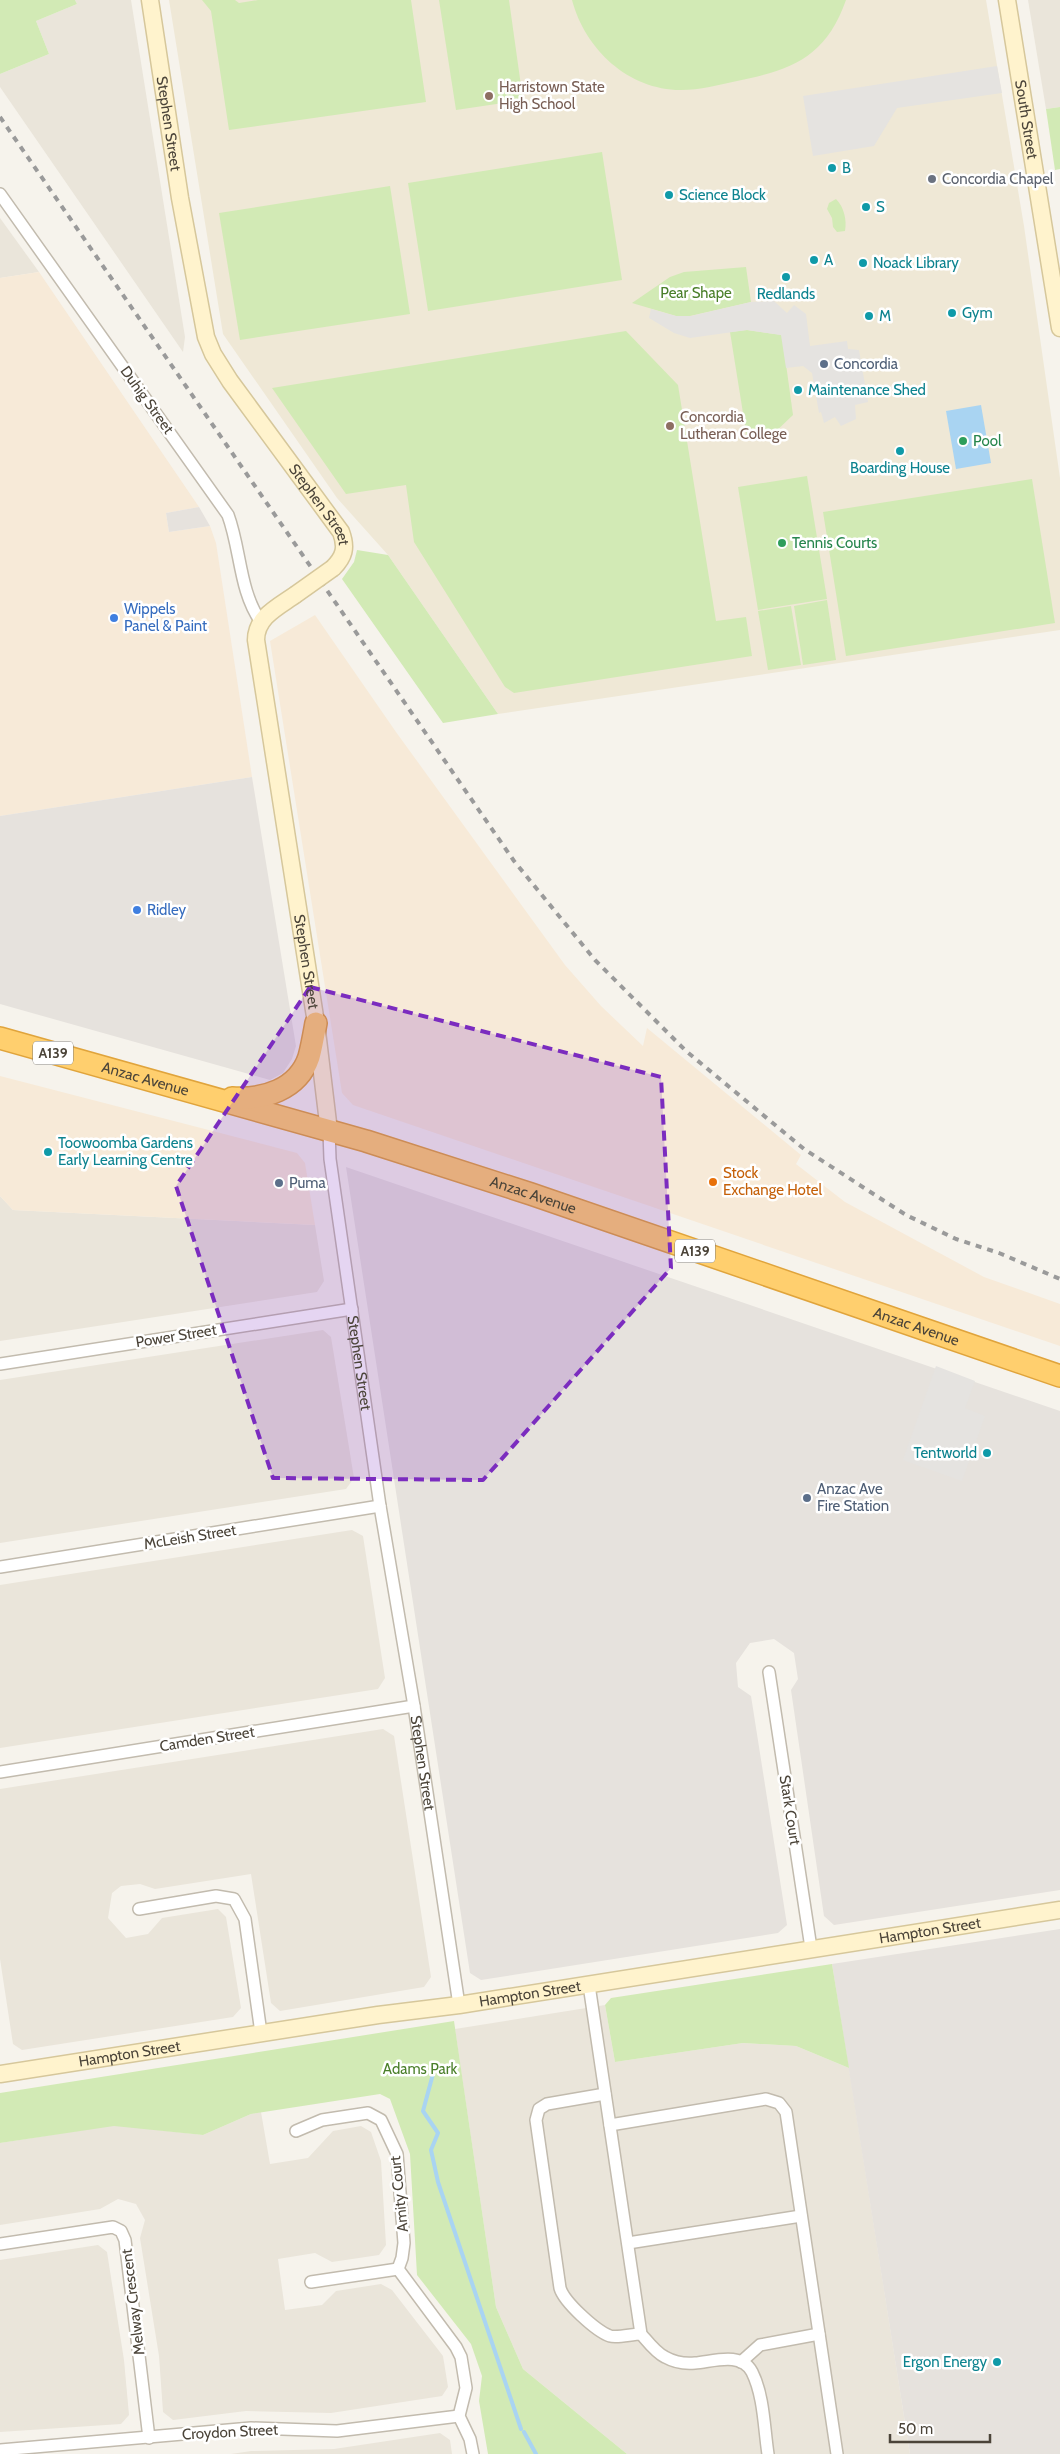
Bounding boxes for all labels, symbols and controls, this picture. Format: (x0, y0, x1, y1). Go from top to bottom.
street label: Stephen Street (153, 75, 185, 172)
place label: Harristown State High School (499, 78, 605, 113)
street label: South Street (1011, 78, 1042, 160)
marker: Harristown State High School (483, 90, 495, 102)
place label: B (842, 159, 851, 177)
marker: B (826, 162, 838, 174)
place label: Concordia Chapel (942, 170, 1054, 188)
marker: Concordia Chapel (926, 173, 938, 185)
place label: Science Block (679, 186, 766, 204)
marker: Science Block (663, 189, 675, 201)
place label: S (876, 198, 885, 216)
marker: S (860, 201, 872, 213)
place label: A (824, 251, 834, 269)
marker: A (808, 254, 820, 266)
place label: Noack Library (873, 254, 959, 272)
marker: Noack Library (857, 257, 869, 269)
marker: Redlands (780, 271, 792, 283)
park label: Pear Shape (660, 284, 732, 302)
place label: Redlands (757, 285, 815, 303)
place label: Gym (962, 304, 993, 322)
place label: M (879, 307, 891, 325)
marker: Gym (946, 307, 958, 319)
marker: M (863, 310, 875, 322)
place label: Concordia (834, 355, 899, 373)
marker: Concordia (818, 358, 830, 370)
street label: Duhig Street (116, 363, 178, 437)
place label: Maintenance Shed (808, 381, 926, 399)
marker: Maintenance Shed (792, 384, 804, 396)
place label: Concordia Lutheran College (680, 408, 787, 443)
marker: Concordia Lutheran College (664, 420, 676, 432)
place label: Pool (973, 432, 1002, 450)
marker: Pool (957, 435, 969, 447)
marker: Boarding House (894, 445, 906, 457)
place label: Boarding House (850, 459, 950, 477)
street label: Stephen Street (285, 460, 353, 546)
place label: Tennis Courts (792, 534, 877, 552)
marker: Tennis Courts (776, 537, 788, 549)
place label: Wippels Panel & Paint (124, 600, 207, 635)
marker: Wippels Panel & Paint (108, 612, 120, 624)
place label: Ridley (147, 901, 187, 919)
marker: Ridley (131, 904, 143, 916)
street label: Stephen Street (290, 913, 323, 1010)
road number: A139 (33, 1042, 73, 1064)
street label: Anzac Avenue (100, 1058, 191, 1100)
place label: Toowoomba Gardens Early Learning Centre (58, 1134, 193, 1169)
marker: Toowoomba Gardens Early Learning Centre (42, 1146, 54, 1158)
place label: Stock Exchange Hotel (723, 1164, 822, 1199)
street label: Anzac Avenue (488, 1172, 579, 1218)
place label: Puma (289, 1174, 327, 1192)
marker: Stock Exchange Hotel (707, 1176, 719, 1188)
marker: Puma (273, 1177, 285, 1189)
road number: A139 (675, 1240, 715, 1262)
street label: Anzac Avenue (871, 1303, 962, 1350)
street label: Stephen Street (344, 1314, 375, 1412)
street label: Power Street (134, 1321, 218, 1351)
place label: Tentworld (914, 1444, 977, 1462)
marker: Tentworld (981, 1447, 993, 1459)
place label: Anzac Ave Fire Station (817, 1480, 889, 1515)
marker: Anzac Ave Fire Station (801, 1492, 813, 1504)
street label: McLeish Street (143, 1521, 237, 1553)
street label: Stephen Street (407, 1714, 439, 1812)
street label: Camden Street (158, 1723, 256, 1755)
street label: Stark Court (776, 1774, 804, 1846)
street label: Hampton Street (878, 1914, 982, 1947)
street label: Hampton Street (478, 1977, 582, 2011)
street label: Hampton Street (77, 2037, 182, 2071)
park label: Adams Park (383, 2060, 457, 2078)
street label: Amity Court (386, 2155, 412, 2233)
street label: Melway Crescent (118, 2248, 148, 2356)
place label: Ergon Energy (903, 2353, 987, 2371)
marker: Ergon Energy (991, 2356, 1003, 2368)
scale bar (890, 2412, 990, 2444)
street label: Croydon Street (182, 2420, 278, 2444)
text: 50 m (898, 2420, 933, 2438)

